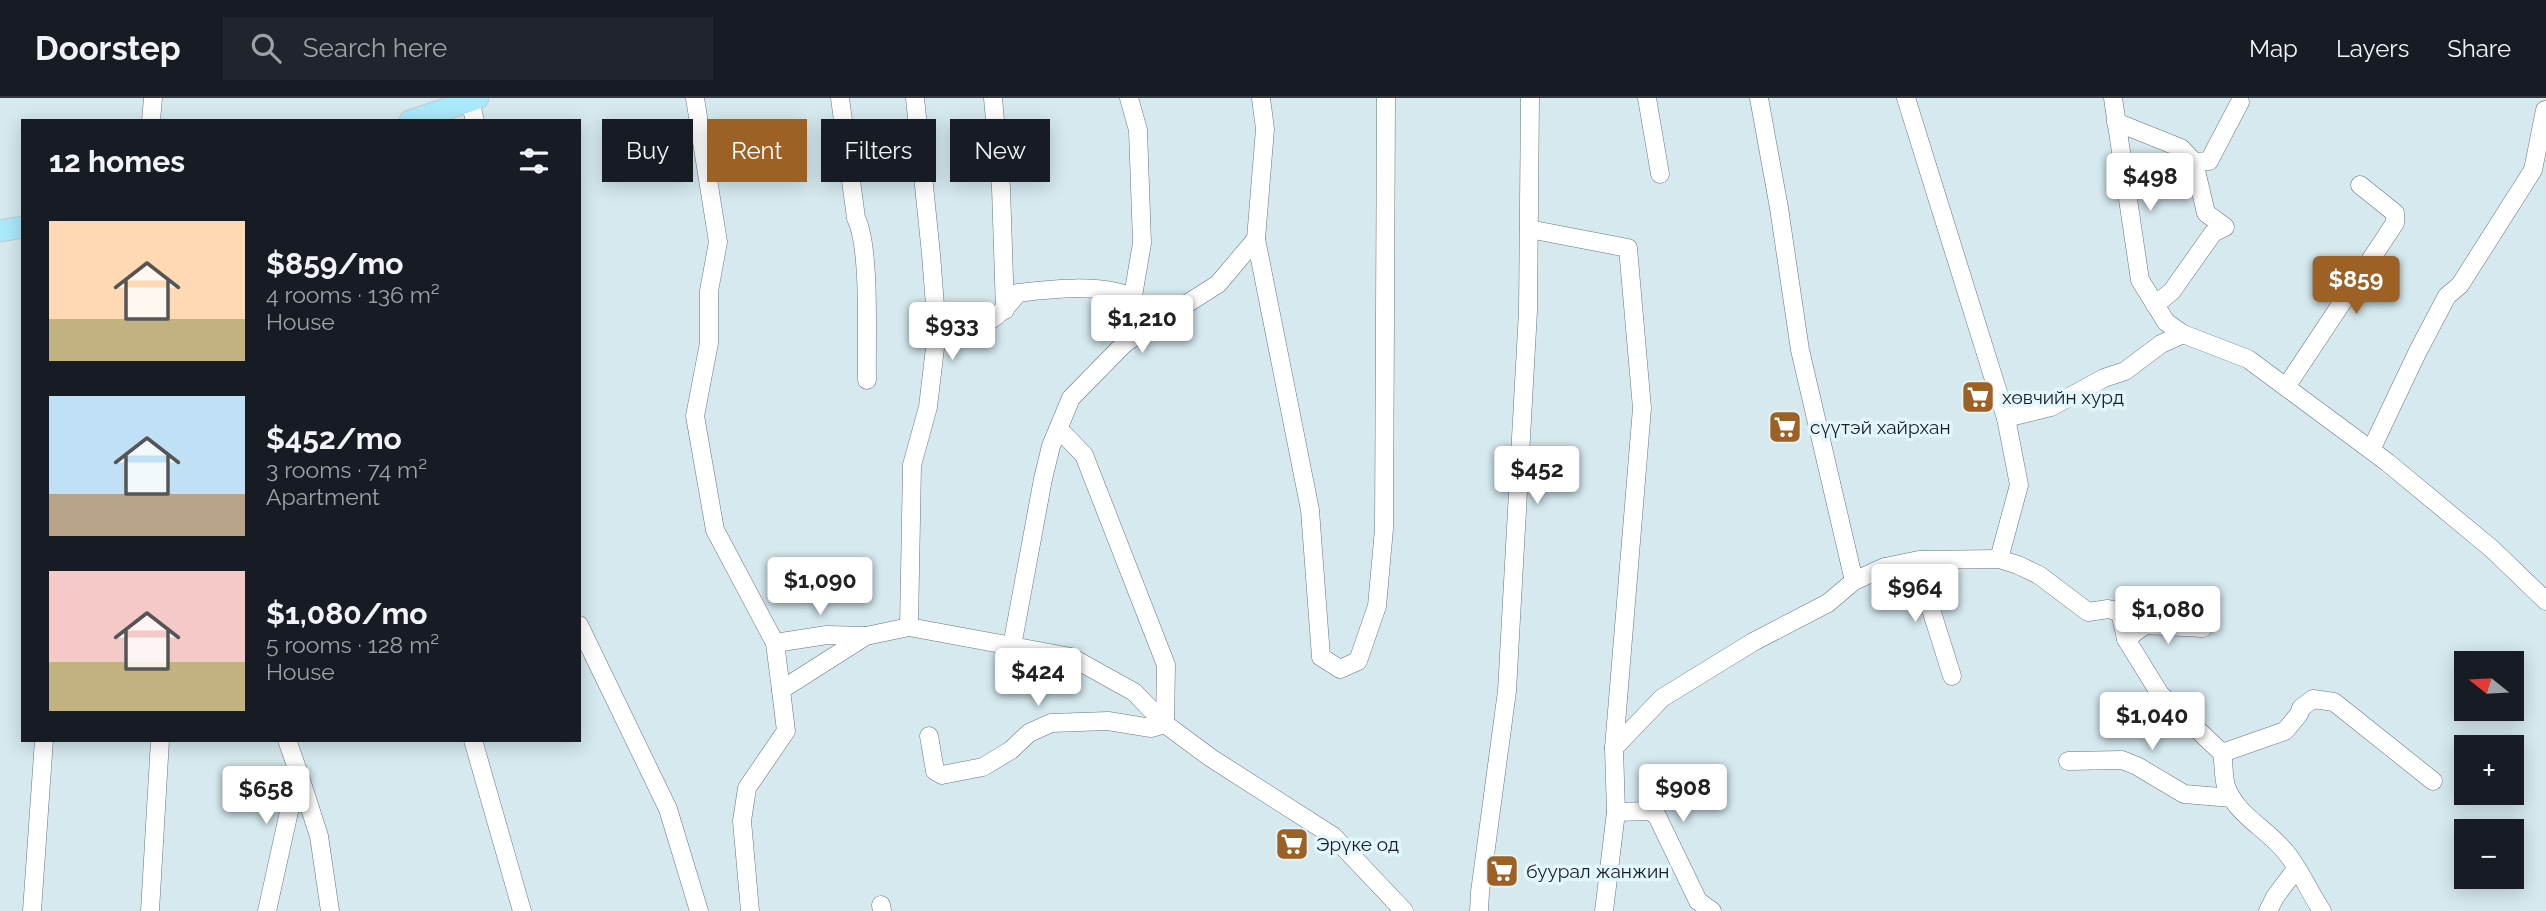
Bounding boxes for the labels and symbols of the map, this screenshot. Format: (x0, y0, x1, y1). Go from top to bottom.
pin: $498 (2109, 153, 2191, 213)
pin: $859 (2315, 256, 2397, 316)
pin: $1,210 (1085, 296, 1199, 355)
pin: $933 (911, 302, 993, 362)
supermarket icon: хөвчийн хурд (1959, 378, 1997, 416)
place label: хөвчийн хурд (2002, 386, 2124, 408)
supermarket icon: сүүтэй хайрхан (1766, 408, 1804, 446)
place label: сүүтэй хайрхан (1810, 416, 1951, 438)
pin: $452 (1496, 446, 1578, 506)
pin: $1,090 (763, 558, 877, 617)
pin: $964 (1874, 564, 1956, 624)
pin: $1,080 (2111, 587, 2225, 646)
pin: $424 (997, 648, 1079, 708)
north arrow (2454, 651, 2524, 721)
pin: $1,040 (2095, 692, 2209, 752)
pin: $908 (1642, 764, 1724, 824)
pin: $658 (225, 766, 307, 826)
supermarket icon: Эрүке од (1273, 825, 1311, 863)
place label: Эрүке од (1316, 833, 1399, 855)
supermarket icon: буурал жанжин (1483, 852, 1521, 890)
place label: буурал жанжин (1526, 860, 1669, 882)

